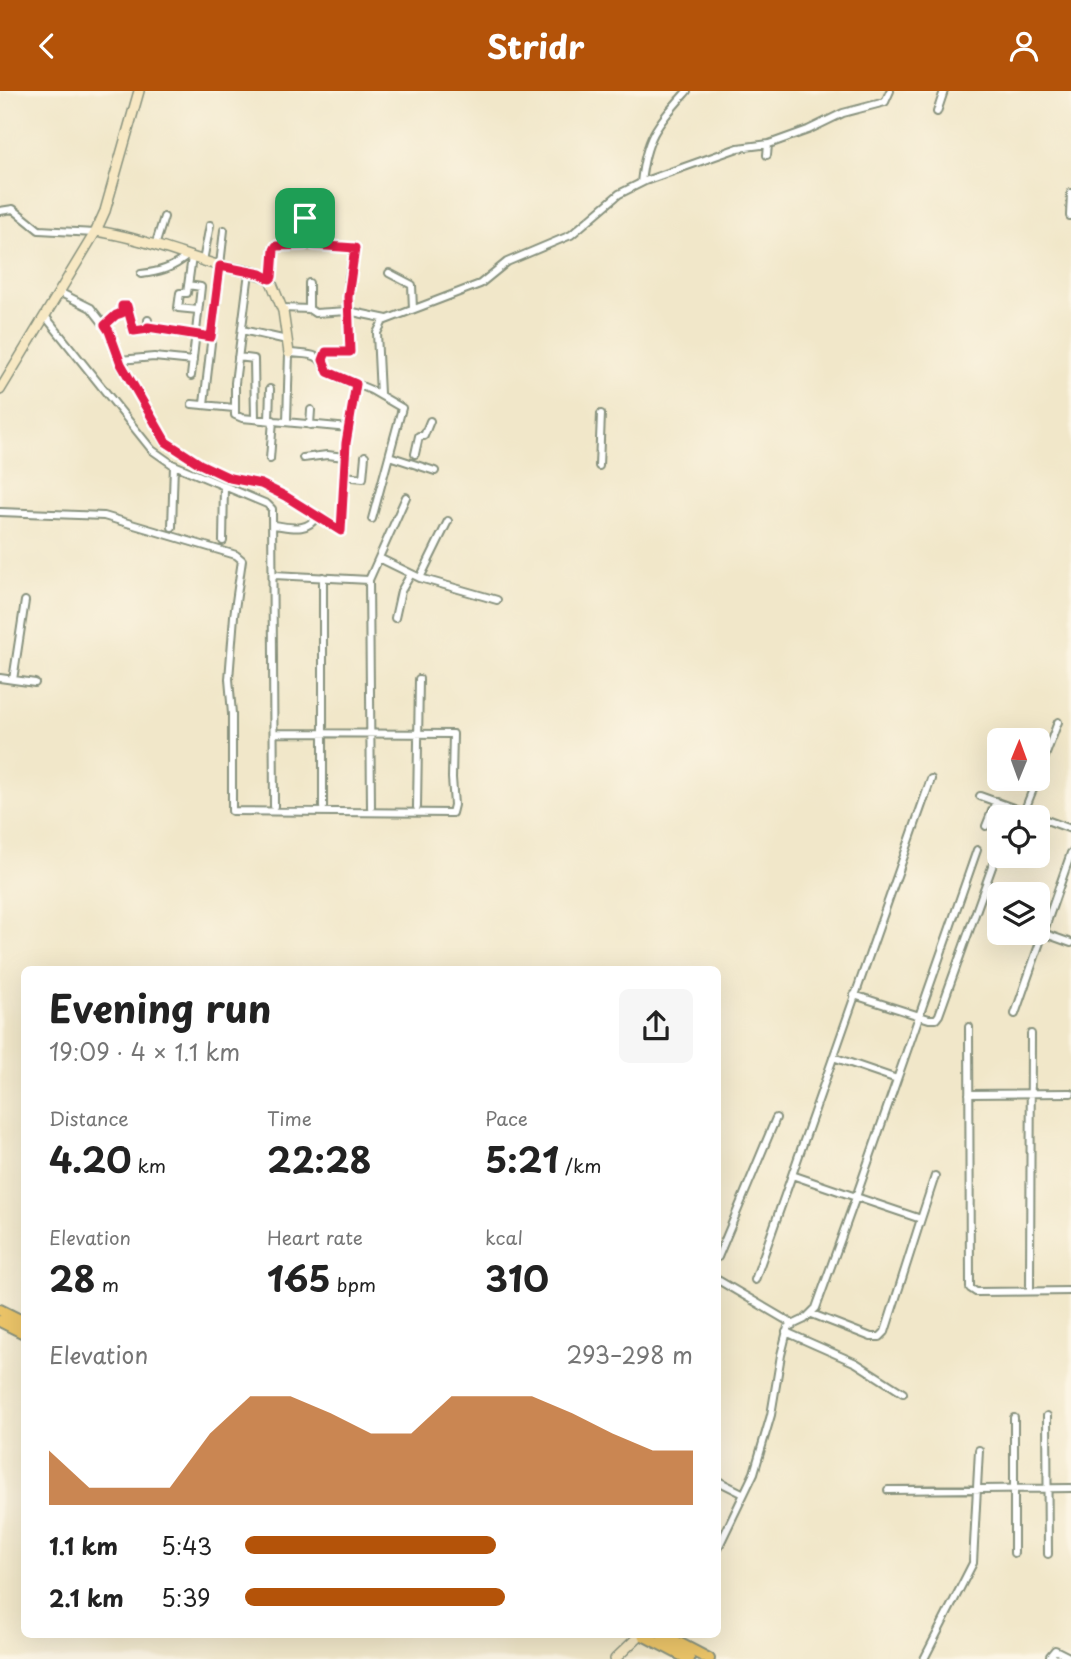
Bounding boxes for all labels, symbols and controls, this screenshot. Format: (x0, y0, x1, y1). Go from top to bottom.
text: Stridr (487, 22, 584, 70)
icon: back (28, 27, 66, 65)
icon: person (1005, 27, 1043, 65)
pin (275, 188, 335, 248)
icon: arrive (286, 199, 324, 237)
north arrow (987, 728, 1050, 791)
map controls (987, 728, 1050, 945)
button: locate (987, 805, 1050, 868)
button: layers (987, 882, 1050, 945)
text: Evening run (49, 979, 271, 1036)
button: share (619, 989, 693, 1063)
text: 19:09 · 4 × 1.1 km (49, 1034, 240, 1069)
text: Distance (49, 1104, 129, 1132)
text: Time (267, 1104, 312, 1132)
text: Pace (485, 1104, 528, 1132)
text: 4.20 (49, 1132, 131, 1185)
text: 22:28 (267, 1132, 371, 1185)
text: 5:21 (485, 1132, 559, 1185)
text: km (131, 1151, 166, 1179)
text: /km (559, 1151, 601, 1179)
text: Elevation (49, 1223, 131, 1251)
text: Heart rate (267, 1223, 363, 1251)
text: kcal (485, 1223, 523, 1251)
text: 28 (49, 1251, 96, 1304)
text: 165 (267, 1251, 331, 1304)
text: 310 (485, 1251, 549, 1304)
text: m (96, 1270, 119, 1298)
text: bpm (331, 1270, 376, 1298)
text: Elevation (49, 1337, 148, 1372)
text: 293–298 m (566, 1337, 693, 1372)
text: 1.1 km (49, 1528, 118, 1563)
text: 5:43 (161, 1528, 212, 1563)
text: 2.1 km (49, 1580, 124, 1615)
text: 5:39 (161, 1580, 211, 1615)

